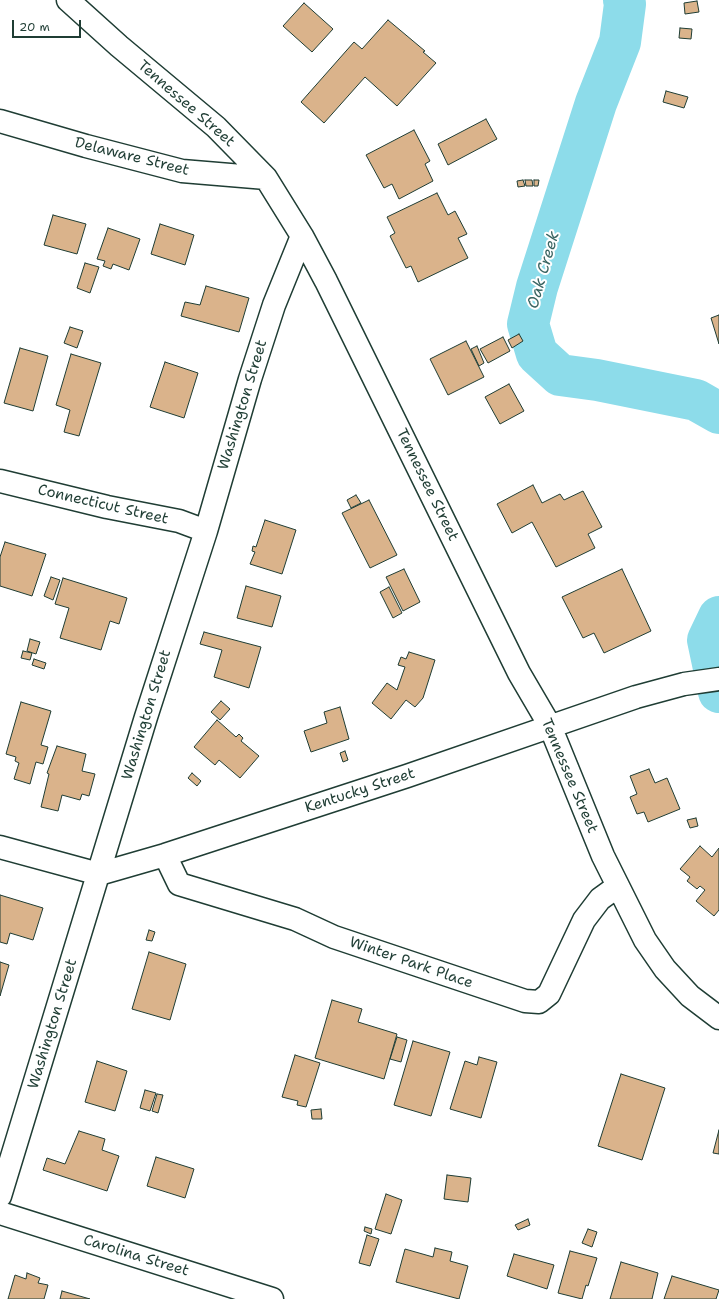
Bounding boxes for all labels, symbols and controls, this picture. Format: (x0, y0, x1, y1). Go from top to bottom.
scale bar (14, 12, 83, 38)
text: 20 m (19, 19, 50, 35)
street label: Tennessee Street (134, 57, 238, 151)
street label: Delaware Street (73, 134, 191, 180)
water label: Oak Creek (524, 229, 564, 311)
street label: Washington Street (215, 338, 271, 472)
street label: Tennessee Street (392, 426, 462, 544)
street label: Connecticut Street (36, 481, 170, 529)
street label: Washington Street (119, 648, 175, 782)
street label: Tennessee Street (537, 716, 601, 836)
street label: Kentucky Street (303, 765, 417, 817)
street label: Winter Park Place (347, 933, 475, 993)
street label: Washington Street (25, 957, 81, 1091)
street label: Carolina Street (81, 1231, 191, 1281)

